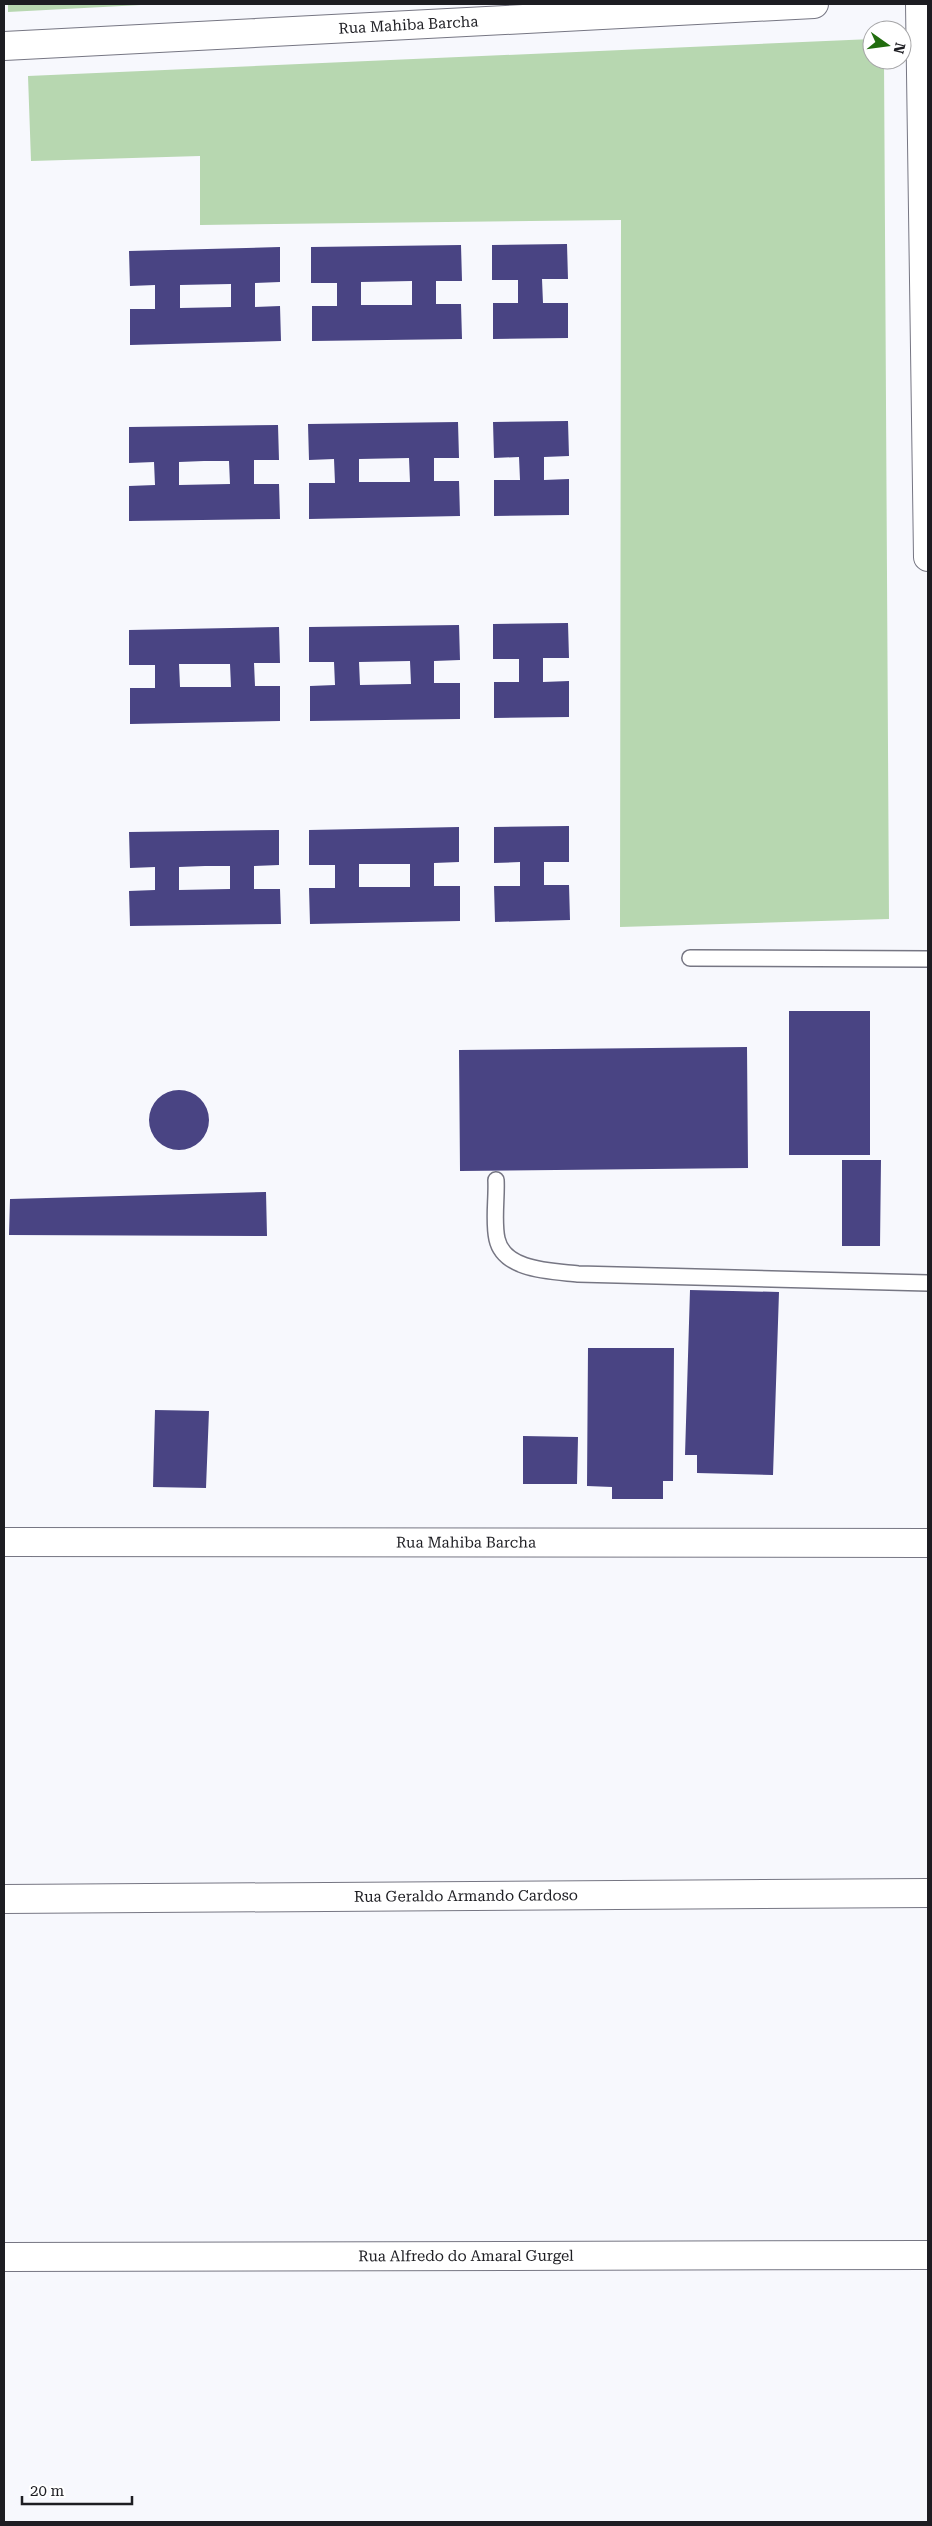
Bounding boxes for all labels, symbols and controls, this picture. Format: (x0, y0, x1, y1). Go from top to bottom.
street label: Rua Mahiba Barcha (338, 12, 479, 38)
north arrow (862, 20, 912, 70)
text: N (890, 41, 909, 56)
street label: Rua Mahiba Barcha (396, 1533, 536, 1552)
street label: Rua Geraldo Armando Cardoso (354, 1886, 578, 1906)
street label: Rua Alfredo do Amaral Gurgel (358, 2247, 574, 2265)
scale bar (22, 2474, 132, 2506)
text: 20 m (30, 2482, 65, 2500)

